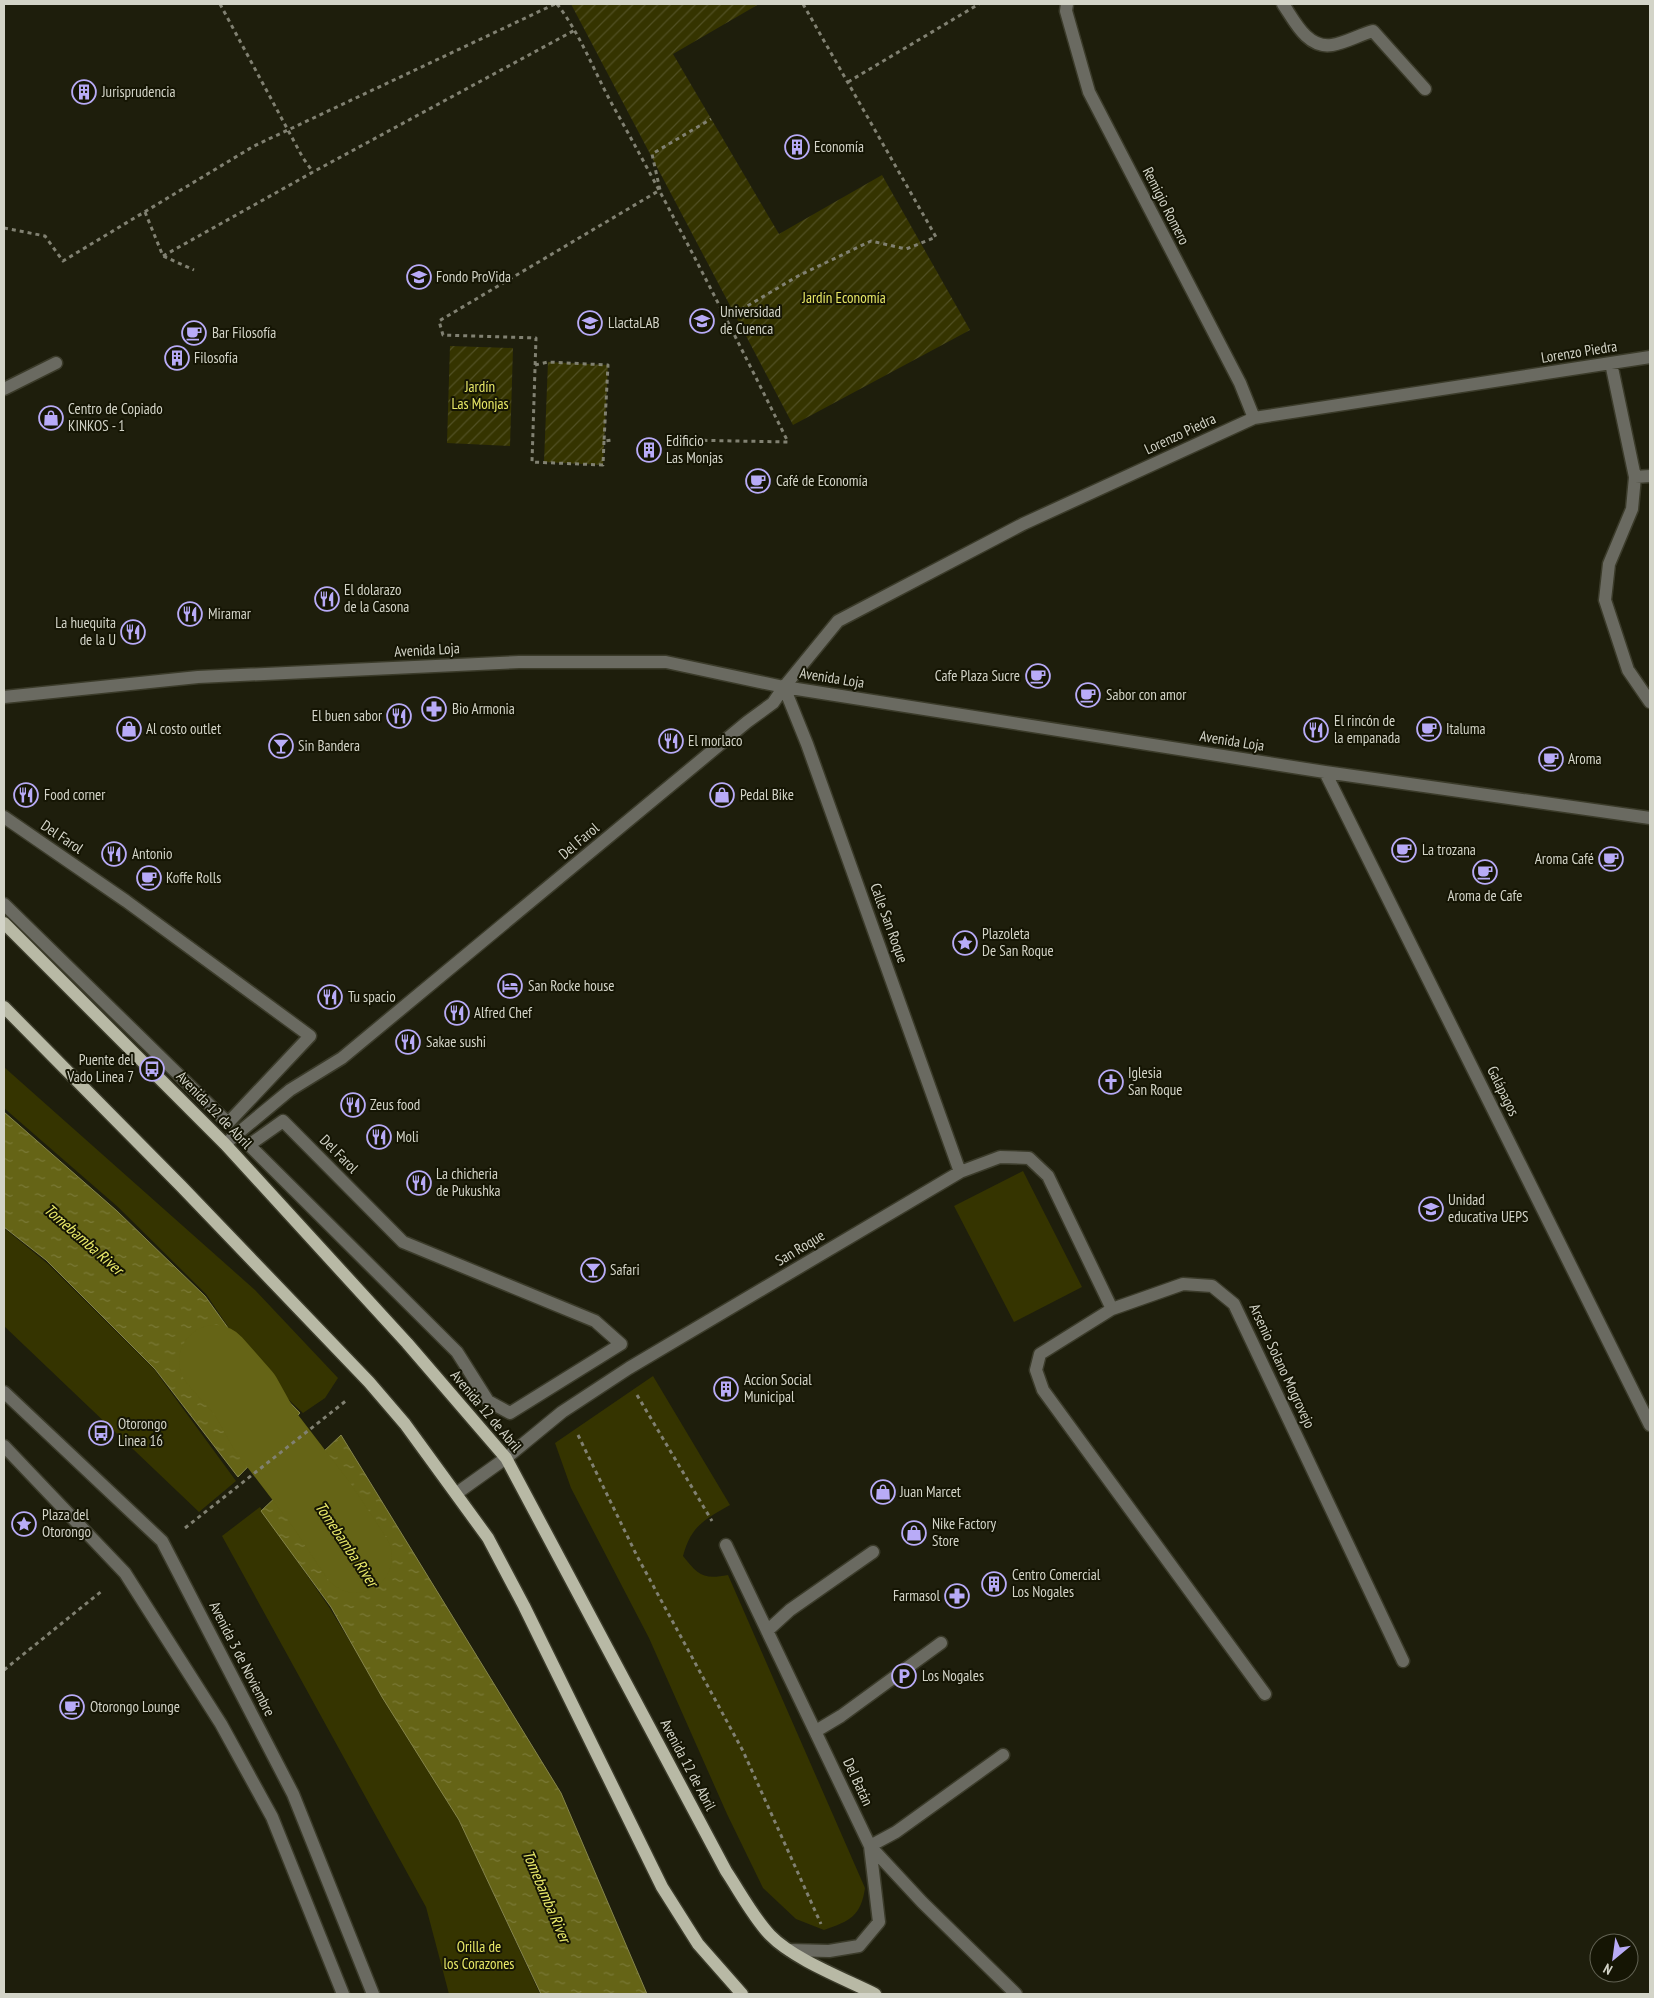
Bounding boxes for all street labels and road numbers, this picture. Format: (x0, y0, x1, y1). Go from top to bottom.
street label: Remigio Romero (1139, 164, 1194, 248)
street label: Lorenzo Piedra (1540, 336, 1618, 367)
street label: Lorenzo Piedra (1141, 409, 1219, 458)
street label: Avenida Loja (394, 638, 460, 661)
street label: Avenida Loja (798, 663, 866, 692)
street label: Avenida Loja (1198, 726, 1266, 755)
street label: Del Farol (37, 816, 88, 858)
street label: Del Farol (555, 818, 603, 863)
street label: Calle San Roque (866, 880, 913, 965)
street label: Galápagos (1483, 1063, 1524, 1119)
street label: Avenida 12 de Abril (173, 1067, 257, 1153)
street label: Del Farol (316, 1130, 363, 1177)
street label: San Roque (772, 1225, 828, 1270)
street label: Arsenio Solano Mogrovejo (1245, 1300, 1320, 1431)
street label: Avenida 12 de Abril (447, 1366, 526, 1456)
street label: Avenida 3 de Noviembre (205, 1598, 280, 1719)
street label: Avenida 12 de Abril (656, 1716, 721, 1814)
street label: Del Batán (839, 1755, 878, 1809)

